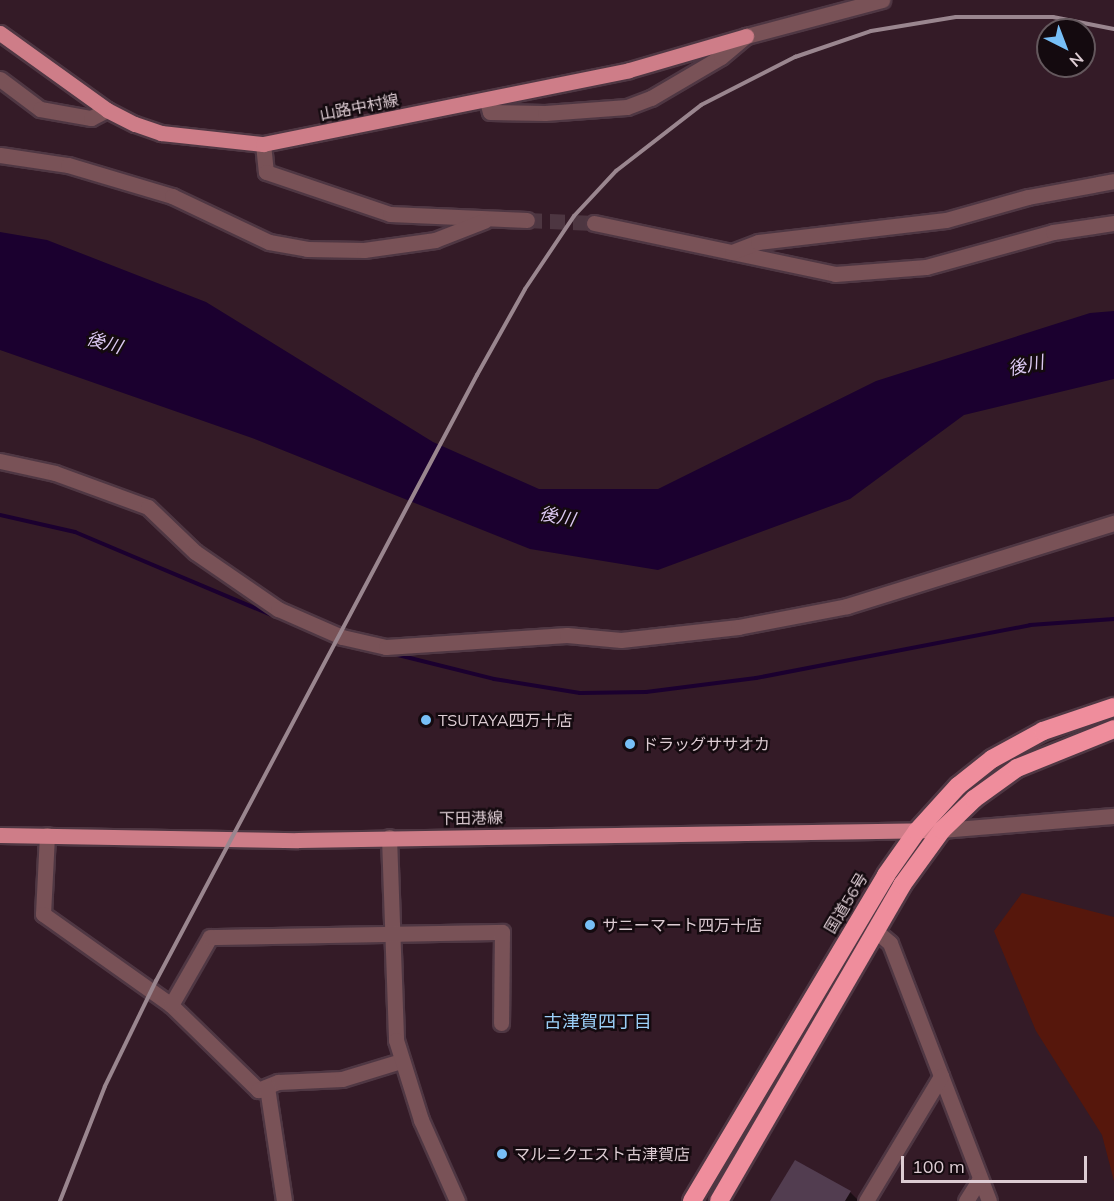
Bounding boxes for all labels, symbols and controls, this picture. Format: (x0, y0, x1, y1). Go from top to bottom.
north arrow (1036, 18, 1096, 78)
text: N (1066, 48, 1088, 71)
street label: 山路中村線 (318, 90, 400, 124)
water label: 後川 (84, 328, 124, 358)
water label: 後川 (1006, 352, 1046, 380)
water label: 後川 (537, 503, 577, 531)
place label: TSUTAYA四万十店 (438, 710, 573, 730)
marker: TSUTAYA四万十店 (419, 713, 433, 727)
place label: ドラッグササオカ (642, 734, 770, 754)
marker: ドラッグササオカ (623, 737, 637, 751)
street label: 下田港線 (439, 808, 503, 828)
street label: 国道56号 (820, 869, 872, 937)
place label: サニーマート四万十店 (602, 915, 762, 935)
marker: サニーマート四万十店 (583, 918, 597, 932)
district label: 古津賀四丁目 (544, 1011, 652, 1033)
place label: マルニクエスト古津賀店 (514, 1144, 690, 1164)
scale bar (904, 1144, 1090, 1182)
marker: マルニクエスト古津賀店 (495, 1147, 509, 1161)
text: 100 m (912, 1155, 965, 1178)

